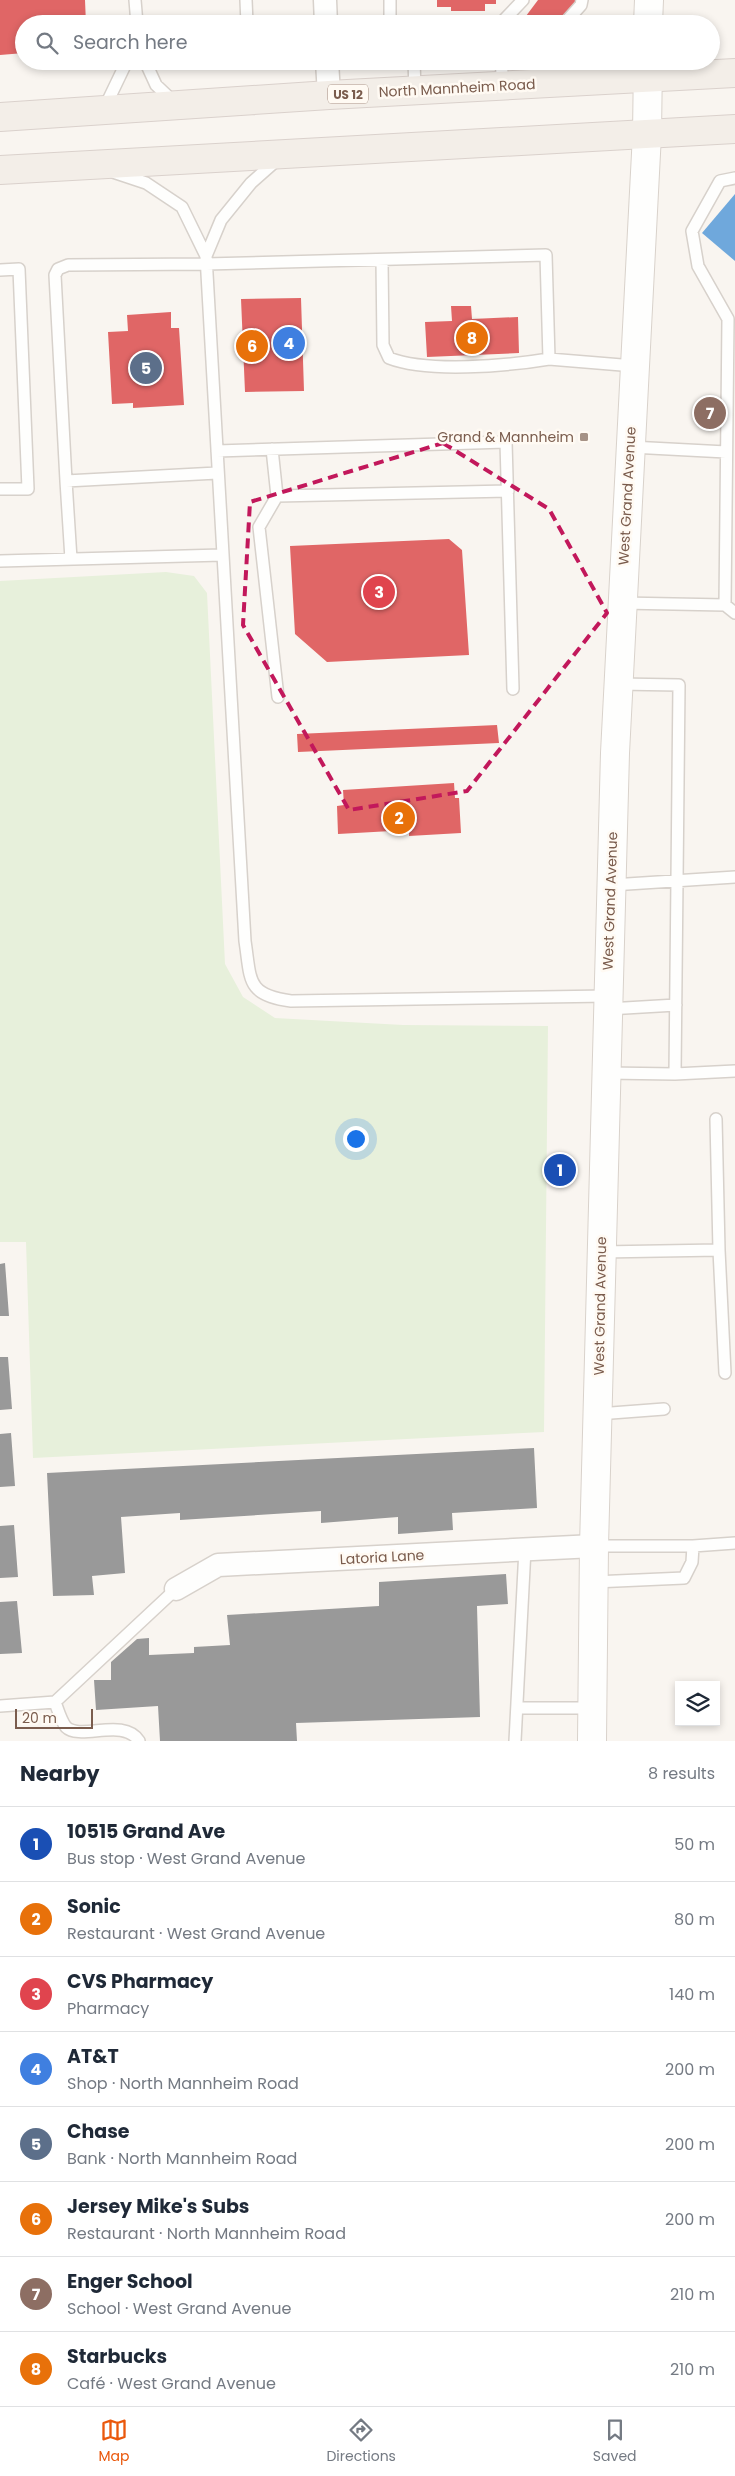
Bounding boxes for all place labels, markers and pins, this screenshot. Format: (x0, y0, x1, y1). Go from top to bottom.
pin: 8 (456, 319, 488, 357)
pin: 4 (273, 324, 305, 362)
pin: 6 (236, 327, 268, 365)
pin: 5 (130, 349, 162, 387)
pin: 7 (694, 394, 726, 432)
place label: Grand & Mannheim (437, 427, 574, 447)
marker: Grand & Mannheim (578, 431, 590, 443)
pin: 3 (363, 573, 395, 611)
pin: 2 (383, 799, 415, 837)
pin: 1 (544, 1151, 576, 1189)

